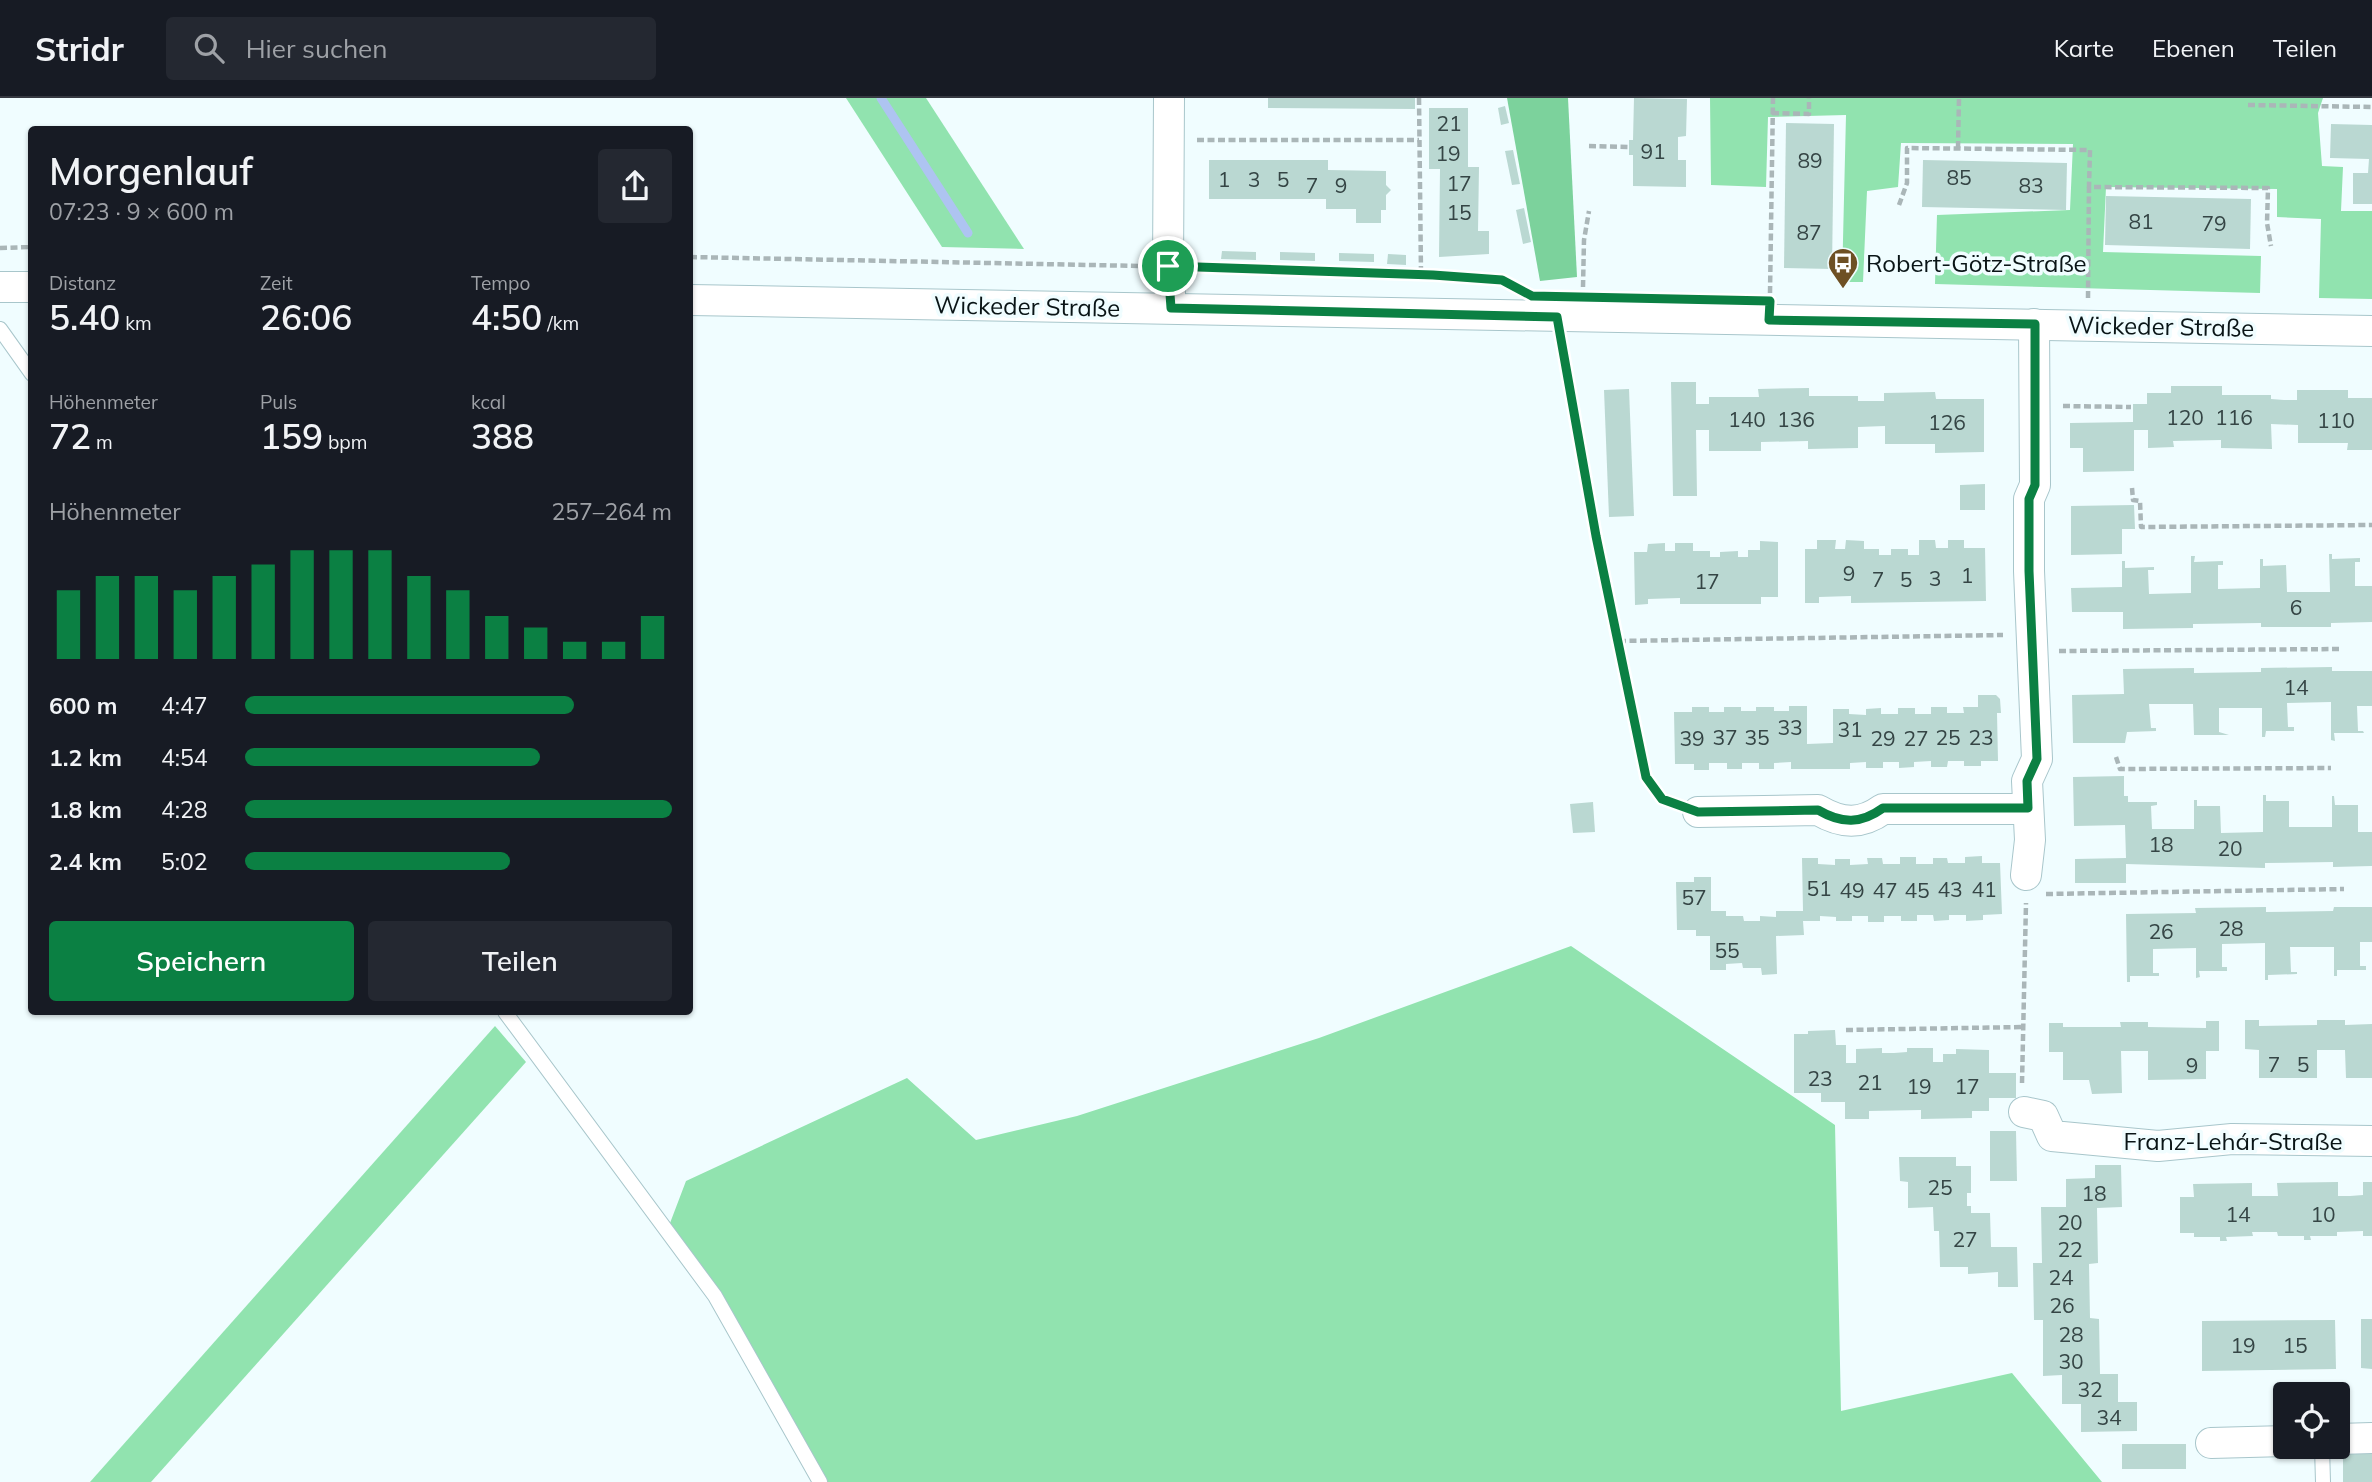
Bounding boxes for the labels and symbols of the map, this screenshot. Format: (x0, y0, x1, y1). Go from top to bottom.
house number: 21 (1436, 110, 1462, 136)
house number: 91 (1640, 138, 1666, 164)
house number: 19 (1435, 140, 1461, 166)
house number: 89 (1797, 147, 1823, 173)
house number: 85 (1946, 164, 1972, 190)
house number: 1 (1218, 166, 1230, 192)
house number: 3 (1248, 166, 1260, 192)
house number: 5 (1277, 166, 1289, 192)
house number: 17 (1446, 170, 1472, 196)
house number: 7 (1306, 172, 1318, 198)
house number: 9 (1335, 172, 1347, 198)
house number: 83 (2018, 172, 2044, 198)
house number: 15 (1446, 199, 1472, 225)
house number: 81 (2128, 208, 2154, 234)
house number: 79 (2201, 210, 2227, 236)
house number: 87 (1796, 219, 1822, 245)
pin (1138, 236, 1198, 296)
bus stop icon: Robert-Götz-Straße (1826, 246, 1860, 290)
place label: Robert-Götz-Straße (1866, 248, 2087, 278)
street label: Wickeder Straße (934, 289, 1120, 323)
street label: Wickeder Straße (2068, 309, 2254, 343)
house number: 120 (2166, 404, 2204, 430)
house number: 116 (2215, 404, 2253, 430)
house number: 140 (1728, 406, 1766, 432)
house number: 136 (1777, 406, 1815, 432)
house number: 110 (2317, 407, 2355, 433)
house number: 126 (1928, 409, 1966, 435)
house number: 9 (1843, 560, 1855, 586)
house number: 1 (1961, 562, 1973, 588)
house number: 3 (1929, 565, 1941, 591)
house number: 7 (1872, 566, 1884, 592)
house number: 5 (1900, 566, 1912, 592)
house number: 17 (1694, 568, 1720, 594)
house number: 6 (2290, 594, 2302, 620)
house number: 14 (2283, 674, 2309, 700)
house number: 33 (1777, 714, 1803, 740)
house number: 31 (1837, 716, 1863, 742)
house number: 37 (1712, 724, 1738, 750)
house number: 35 (1744, 724, 1770, 750)
house number: 25 (1935, 724, 1961, 750)
house number: 23 (1968, 724, 1994, 750)
house number: 39 (1679, 725, 1705, 751)
house number: 29 (1870, 725, 1896, 751)
house number: 27 (1903, 725, 1929, 751)
house number: 18 (2148, 831, 2174, 857)
house number: 20 (2217, 835, 2243, 861)
house number: 51 (1806, 875, 1832, 901)
house number: 43 (1937, 876, 1963, 902)
house number: 41 (1971, 876, 1997, 902)
house number: 49 (1839, 877, 1865, 903)
house number: 47 (1872, 877, 1898, 903)
house number: 45 (1904, 877, 1930, 903)
house number: 57 (1681, 884, 1707, 910)
house number: 28 (2218, 915, 2244, 941)
house number: 26 (2148, 918, 2174, 944)
house number: 55 (1714, 937, 1740, 963)
house number: 7 (2268, 1051, 2280, 1077)
house number: 5 (2297, 1051, 2309, 1077)
house number: 9 (2186, 1052, 2198, 1078)
house number: 23 (1807, 1065, 1833, 1091)
house number: 21 (1857, 1069, 1883, 1095)
house number: 19 (1906, 1073, 1932, 1099)
house number: 17 (1954, 1073, 1980, 1099)
street label: Franz-Lehár-Straße (2123, 1126, 2343, 1156)
house number: 25 (1927, 1174, 1953, 1200)
house number: 18 (2081, 1180, 2107, 1206)
house number: 14 (2225, 1201, 2251, 1227)
house number: 10 (2310, 1201, 2336, 1227)
house number: 20 (2057, 1209, 2083, 1235)
house number: 27 (1952, 1226, 1978, 1252)
house number: 22 (2057, 1236, 2083, 1262)
house number: 24 (2048, 1264, 2074, 1290)
house number: 26 (2049, 1292, 2075, 1318)
house number: 28 (2058, 1321, 2084, 1347)
house number: 19 (2230, 1332, 2256, 1358)
house number: 15 (2282, 1332, 2308, 1358)
house number: 30 (2058, 1348, 2084, 1374)
house number: 32 (2077, 1376, 2103, 1402)
house number: 34 (2096, 1404, 2122, 1430)

